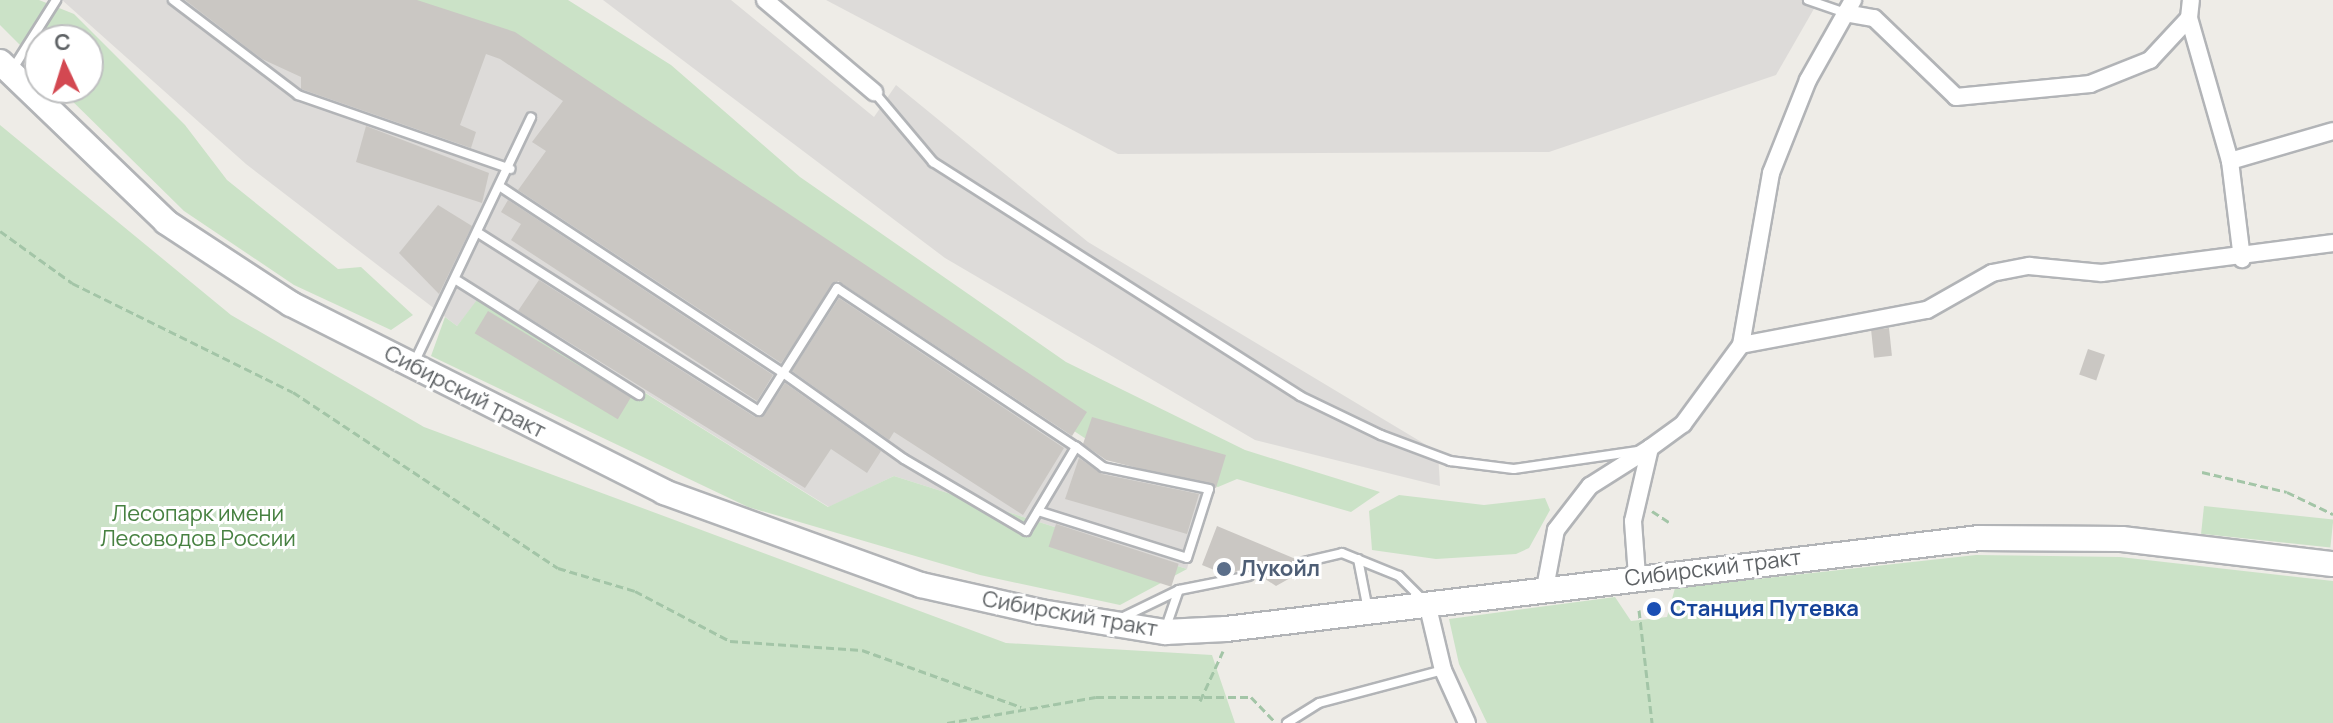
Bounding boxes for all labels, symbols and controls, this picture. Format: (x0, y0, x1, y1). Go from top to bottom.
north arrow (24, 24, 104, 104)
text: С (53, 27, 72, 58)
street label: Сибирский тракт (380, 340, 550, 444)
park label: Лесопарк имени Лесоводов России (100, 500, 296, 552)
street label: Сибирский тракт (1623, 544, 1803, 592)
place label: Лукойл (1240, 556, 1320, 582)
marker: Лукойл (1215, 560, 1233, 578)
street label: Сибирский тракт (980, 586, 1160, 642)
place label: Станция Путевка (1670, 596, 1859, 622)
marker: Станция Путевка (1645, 600, 1663, 618)

